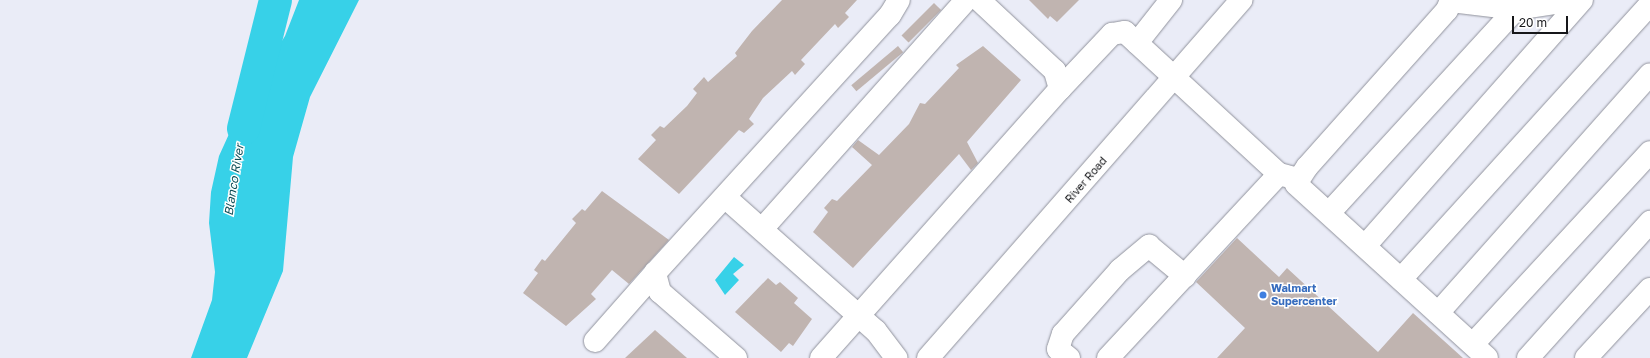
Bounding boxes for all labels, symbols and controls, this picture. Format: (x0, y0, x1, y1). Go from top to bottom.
scale bar (1514, 8, 1570, 34)
text: 20 m (1519, 15, 1547, 30)
water label: Blanco River (221, 143, 247, 217)
street label: River Road (1062, 154, 1110, 206)
place label: Walmart Supercenter (1271, 282, 1337, 308)
marker: Walmart Supercenter (1258, 290, 1268, 300)

